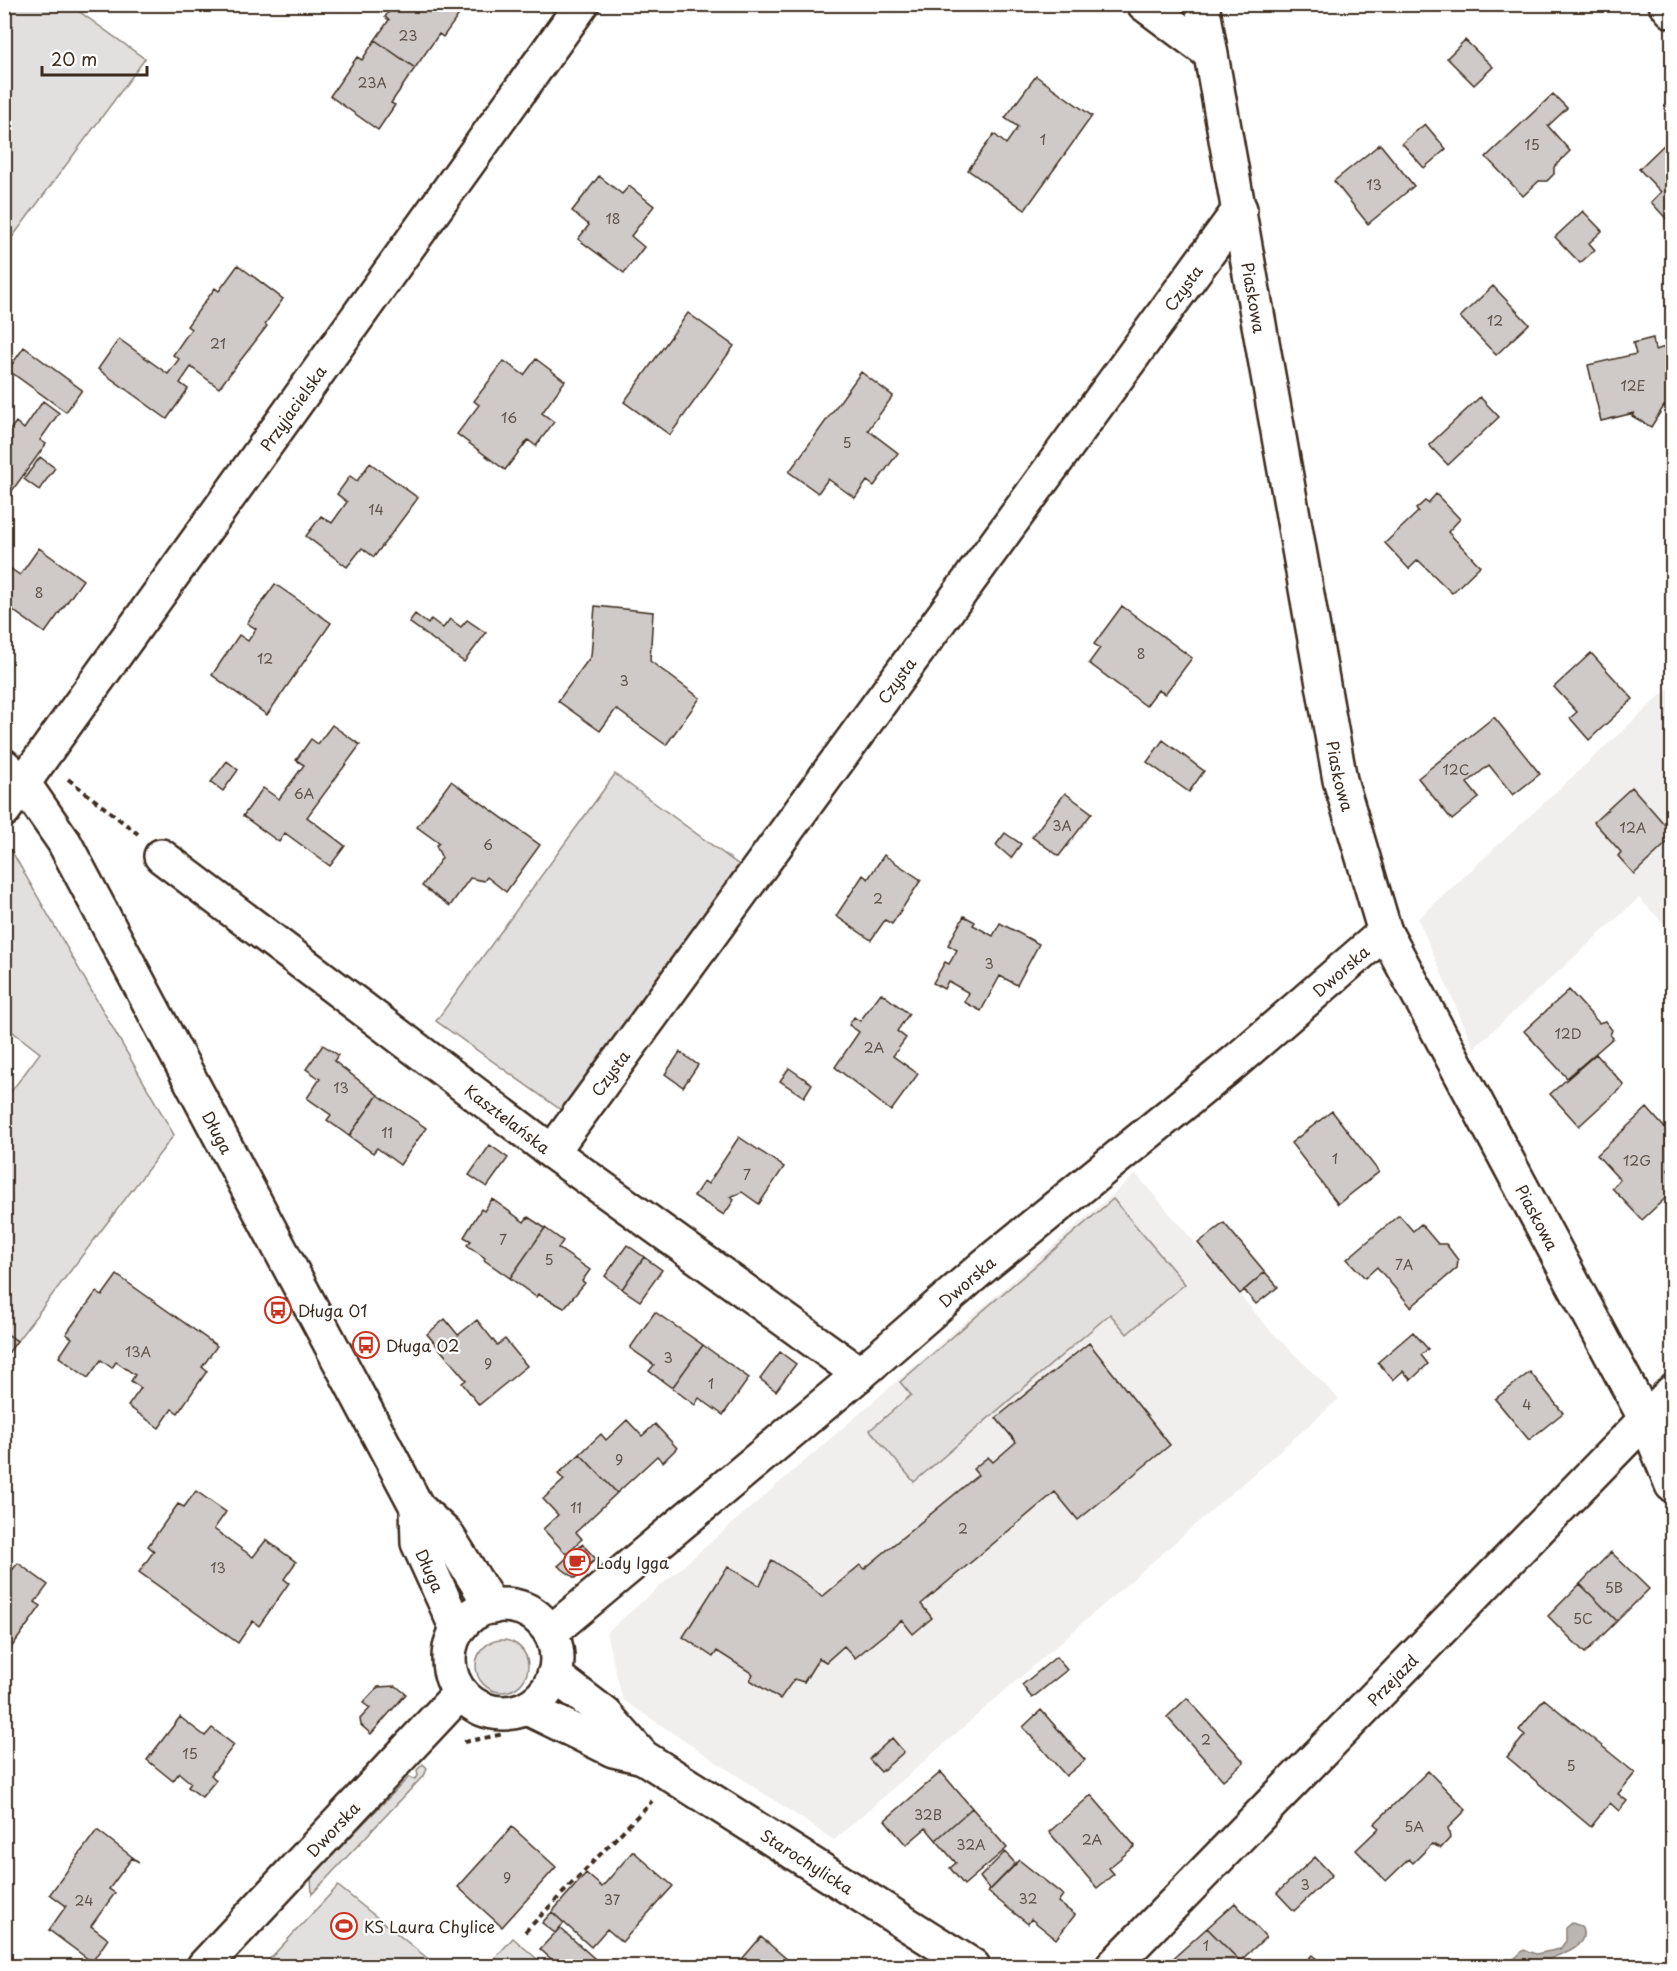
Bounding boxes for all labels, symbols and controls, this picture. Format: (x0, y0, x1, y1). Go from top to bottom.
house number: 23 (399, 25, 417, 46)
scale bar (42, 39, 147, 77)
text: 20 m (51, 45, 97, 72)
house number: 23A (357, 72, 387, 93)
house number: 1 (1040, 129, 1046, 150)
house number: 15 (1524, 134, 1540, 155)
house number: 13 (1366, 174, 1382, 195)
house number: 18 (605, 208, 621, 229)
street label: Czysta (1158, 259, 1208, 316)
street label: Piaskowa (1236, 260, 1272, 335)
house number: 12 (1487, 310, 1503, 331)
house number: 21 (210, 333, 226, 354)
street label: Przyjacielska (253, 360, 331, 456)
house number: 12E (1620, 375, 1646, 396)
house number: 16 (501, 407, 517, 428)
house number: 5 (842, 432, 852, 453)
house number: 14 (368, 499, 384, 520)
house number: 8 (35, 582, 43, 603)
house number: 8 (1137, 643, 1145, 664)
house number: 12 (257, 648, 273, 669)
street label: Czysta (871, 652, 921, 708)
house number: 3 (619, 670, 629, 691)
street label: Piaskowa (1321, 738, 1361, 814)
house number: 12C (1443, 759, 1469, 780)
house number: 6A (294, 783, 315, 804)
house number: 3A (1052, 815, 1072, 836)
house number: 12A (1620, 817, 1647, 838)
house number: 6 (483, 834, 493, 855)
house number: 2 (873, 888, 883, 909)
street label: Dworska (1307, 939, 1374, 1002)
house number: 3 (984, 953, 994, 974)
house number: 12D (1554, 1023, 1582, 1044)
house number: 2A (864, 1037, 885, 1058)
street label: Czysta (585, 1045, 635, 1101)
house number: 13 (333, 1077, 349, 1098)
street label: Kasztelańska (460, 1078, 556, 1159)
street label: Długa (197, 1107, 239, 1158)
house number: 11 (381, 1122, 393, 1143)
house number: 1 (1332, 1148, 1338, 1169)
house number: 12G (1623, 1150, 1651, 1171)
house number: 7 (743, 1164, 751, 1185)
street label: Piaskowa (1510, 1180, 1565, 1254)
house number: 7 (499, 1229, 507, 1250)
house number: 5 (544, 1249, 554, 1270)
street label: Dworska (933, 1250, 1000, 1313)
house number: 7A (1395, 1254, 1413, 1275)
bus stop icon: Długa 01 (263, 1295, 293, 1325)
place label: Długa 01 (298, 1298, 368, 1322)
bus stop icon: Długa 02 (351, 1330, 381, 1360)
place label: Długa 02 (386, 1333, 459, 1357)
house number: 13A (125, 1341, 151, 1362)
house number: 3 (663, 1347, 673, 1368)
house number: 9 (484, 1353, 492, 1374)
house number: 1 (708, 1373, 714, 1394)
house number: 4 (1522, 1394, 1532, 1415)
house number: 9 (615, 1449, 623, 1470)
house number: 11 (570, 1497, 582, 1518)
house number: 2 (958, 1518, 968, 1539)
street label: Długa (410, 1545, 451, 1596)
cafe icon: Lody Igga (562, 1547, 592, 1577)
place label: Lody Igga (596, 1550, 669, 1574)
house number: 13 (210, 1557, 226, 1578)
house number: 5B (1605, 1577, 1623, 1598)
house number: 5C (1573, 1608, 1593, 1629)
street label: Przejazd (1361, 1648, 1423, 1711)
house number: 2 (1201, 1729, 1211, 1750)
house number: 15 (182, 1743, 198, 1764)
house number: 5 (1566, 1755, 1576, 1776)
street label: Dworska (301, 1796, 365, 1862)
house number: 32B (914, 1804, 942, 1825)
house number: 5A (1404, 1816, 1424, 1837)
street label: Starochylicka (756, 1823, 858, 1900)
house number: 2A (1082, 1829, 1103, 1850)
house number: 32A (956, 1834, 986, 1855)
house number: 9 (503, 1867, 511, 1888)
house number: 3 (1300, 1874, 1310, 1895)
house number: 32 (1019, 1888, 1037, 1909)
house number: 37 (604, 1889, 621, 1910)
house number: 24 (75, 1890, 93, 1911)
sports icon: KS Laura Chylice (329, 1911, 359, 1941)
place label: KS Laura Chylice (364, 1914, 495, 1938)
house number: 1 (1203, 1935, 1209, 1956)

